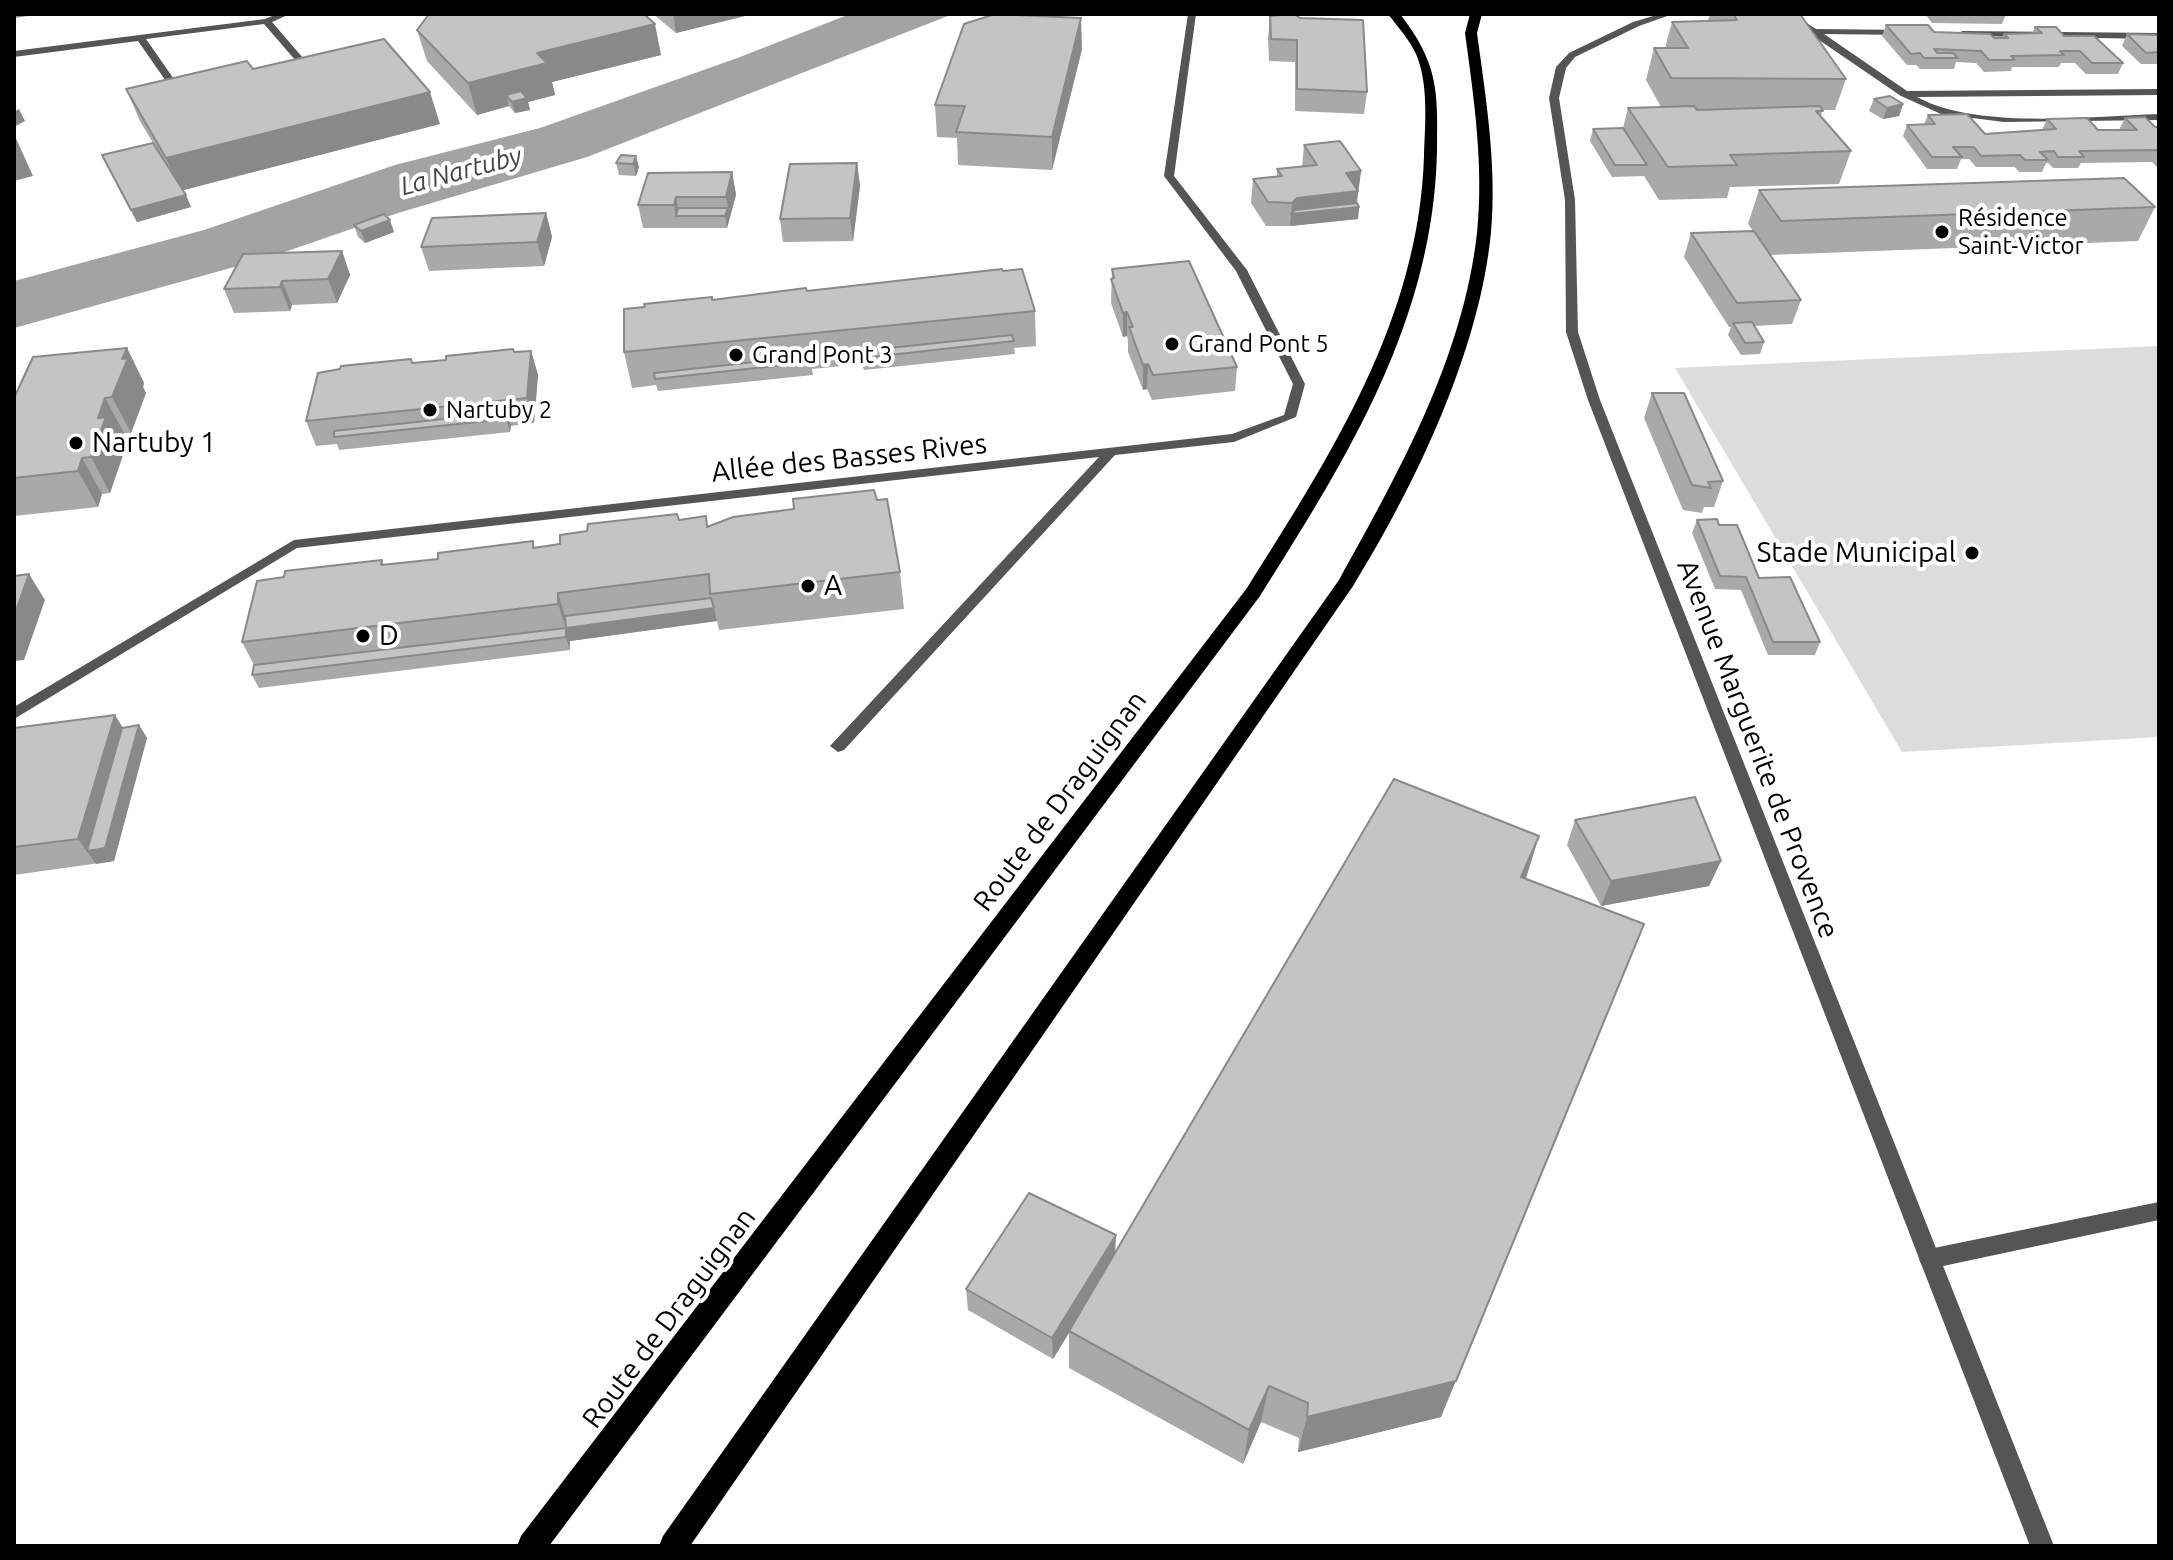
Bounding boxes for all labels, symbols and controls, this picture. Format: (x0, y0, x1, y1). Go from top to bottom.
water label: La Nartuby (397, 140, 525, 202)
place label: Résidence Saint-Victor (1958, 204, 2084, 260)
marker: Résidence Saint-Victor (1933, 223, 1951, 241)
place label: Grand Pont 5 (1188, 330, 1329, 358)
marker: Grand Pont 5 (1163, 335, 1181, 353)
place label: Grand Pont 3 (752, 341, 893, 369)
marker: Grand Pont 3 (727, 346, 745, 364)
place label: Nartuby 2 (446, 396, 552, 424)
marker: Nartuby 2 (421, 401, 439, 419)
place label: Nartuby 1 (92, 426, 216, 460)
street label: Allée des Basses Rives (710, 427, 988, 489)
marker: Nartuby 1 (67, 434, 85, 452)
place label: Stade Municipal (1757, 536, 1956, 570)
marker: Stade Municipal (1963, 544, 1981, 562)
street label: Avenue Marguerite de Provence (1670, 555, 1846, 943)
place label: A (824, 569, 842, 603)
marker: A (799, 577, 817, 595)
place label: D (379, 619, 399, 653)
marker: D (354, 627, 372, 645)
street label: Route de Draguignan (966, 684, 1154, 918)
street label: Route de Draguignan (575, 1201, 763, 1435)

